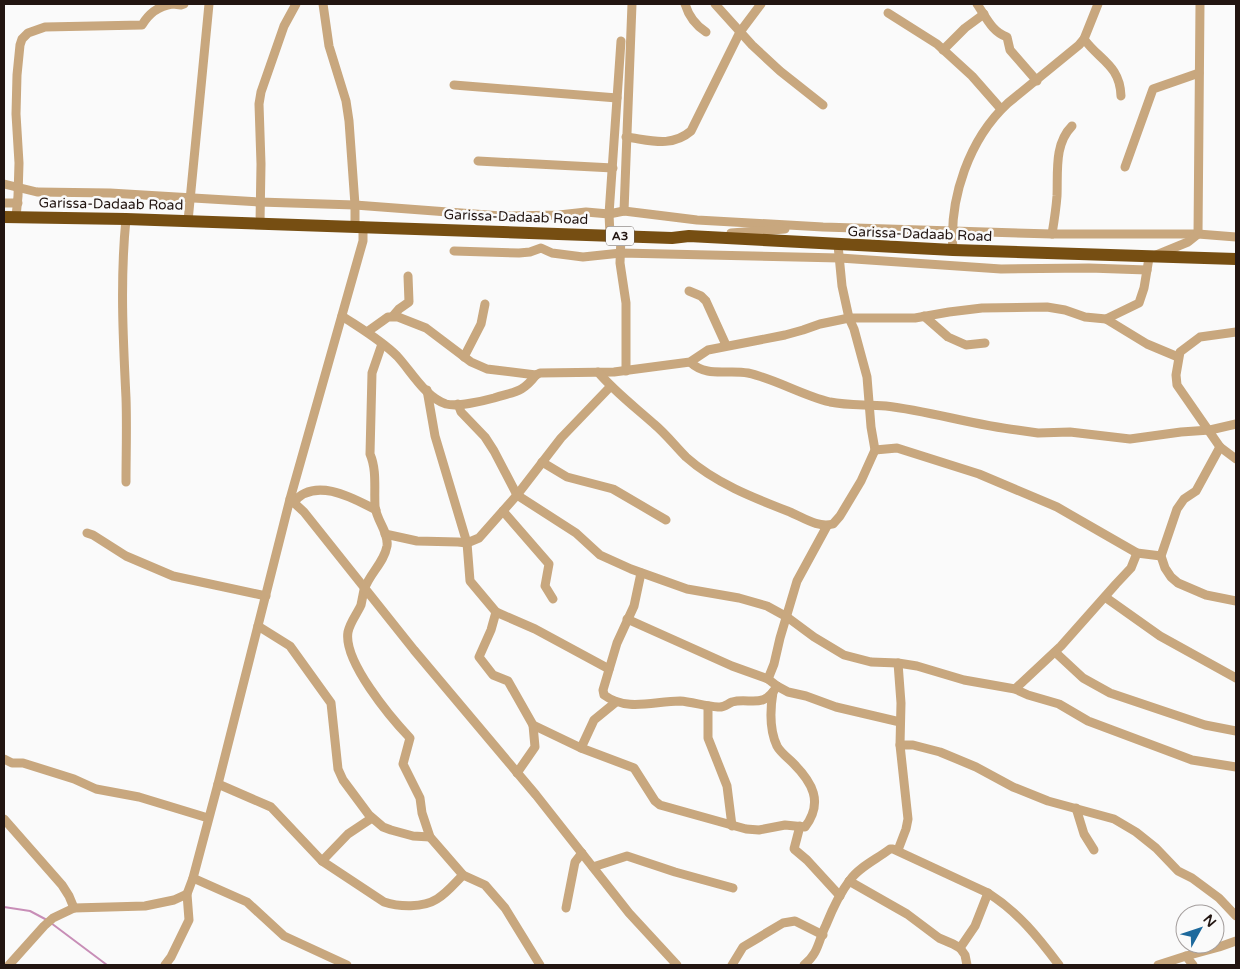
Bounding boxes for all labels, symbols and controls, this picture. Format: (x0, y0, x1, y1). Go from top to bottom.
street label: Garissa-Dadaab Road (38, 194, 184, 214)
street label: Garissa-Dadaab Road (443, 206, 589, 228)
street label: Garissa-Dadaab Road (847, 223, 993, 245)
road number: A3 (606, 227, 634, 246)
north arrow (1175, 904, 1225, 954)
text: N (1199, 911, 1220, 931)

